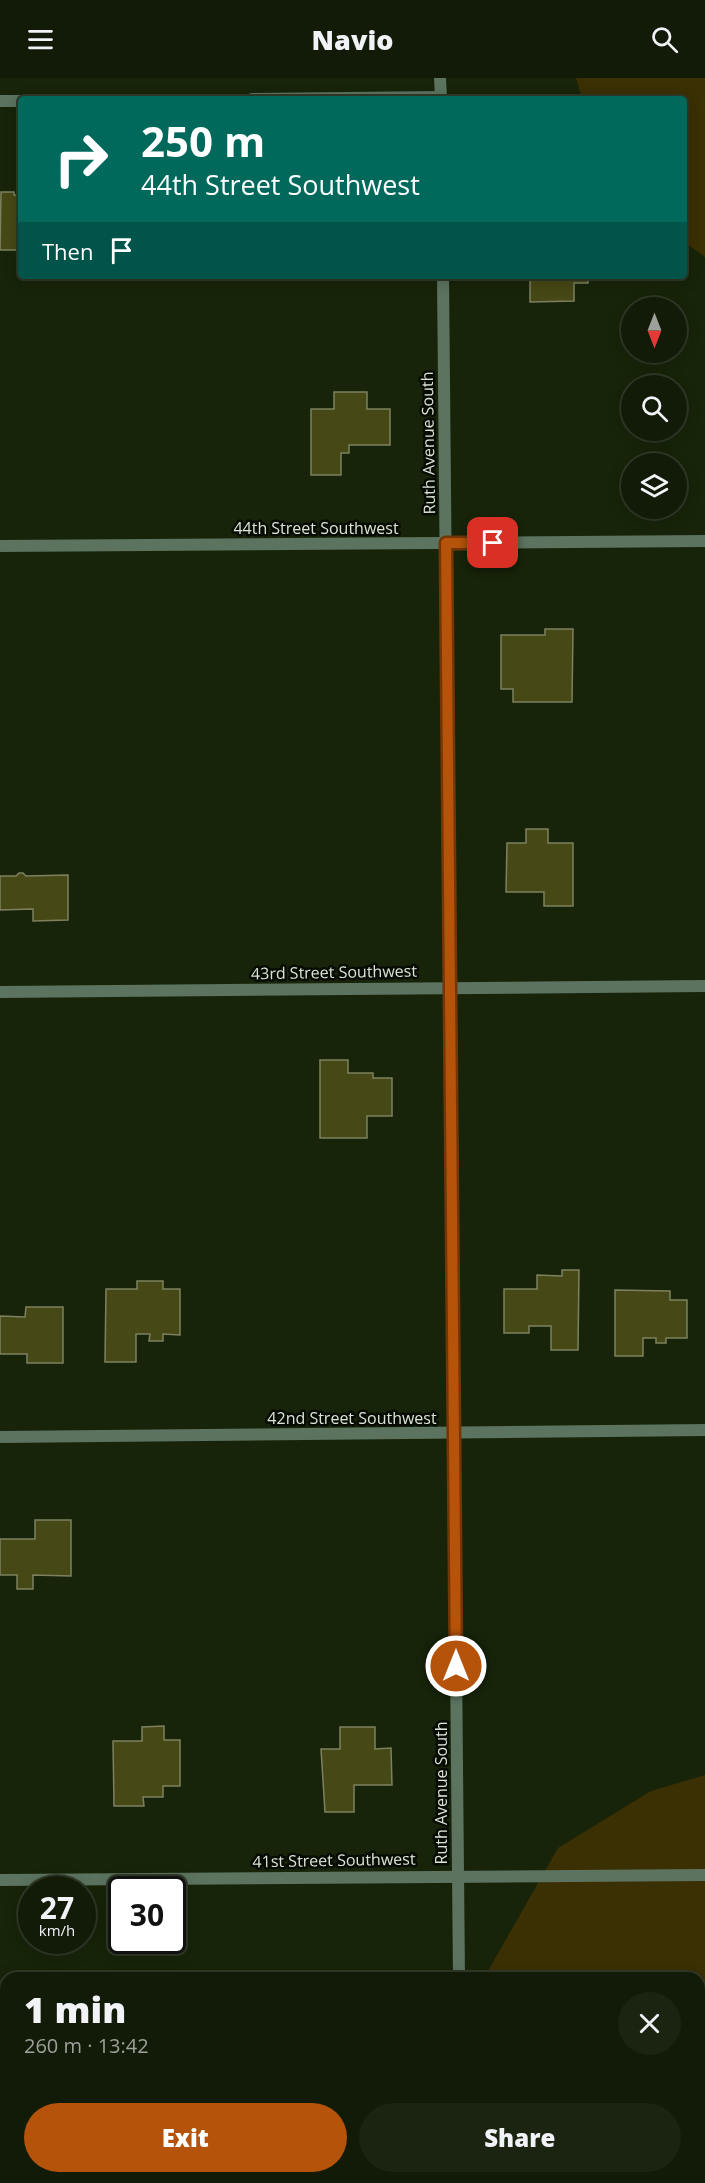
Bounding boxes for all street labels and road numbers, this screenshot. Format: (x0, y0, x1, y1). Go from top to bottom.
street label: Ruth Avenue South (416, 371, 440, 515)
street label: 44th Street Southwest (233, 517, 399, 539)
street label: 43rd Street Southwest (251, 960, 418, 984)
street label: 42nd Street Southwest (267, 1407, 437, 1429)
street label: Ruth Avenue South (430, 1722, 452, 1864)
street label: 41st Street Southwest (252, 1848, 416, 1872)

